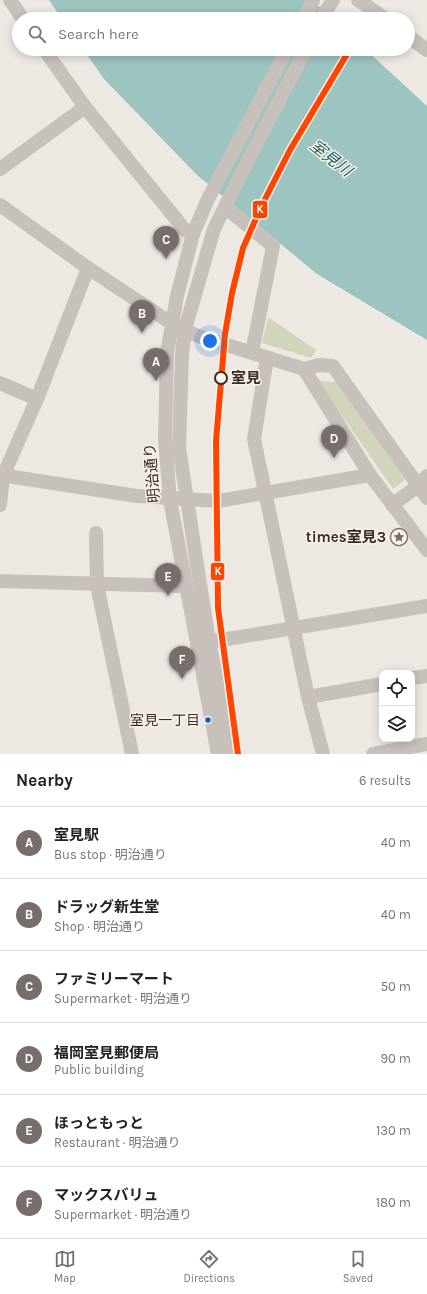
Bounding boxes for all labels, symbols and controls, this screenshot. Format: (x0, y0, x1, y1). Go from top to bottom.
search box (12, 12, 415, 56)
icon: search (26, 23, 48, 45)
text: Search here (58, 25, 139, 43)
water label: 室見川 (306, 136, 357, 181)
line badge: K (252, 200, 268, 219)
text: K (256, 203, 264, 216)
pin: C (153, 226, 179, 259)
pin: B (129, 300, 155, 333)
your location (200, 331, 220, 351)
pin: A (143, 348, 169, 381)
place label: 室見 (231, 369, 261, 387)
marker: 室見 (214, 371, 228, 385)
pin: D (321, 425, 347, 458)
street label: 明治通り (140, 442, 164, 504)
place icon: times室見3 (389, 527, 409, 547)
place label: times室見3 (306, 528, 386, 546)
line badge: K (210, 562, 225, 581)
pin: E (155, 563, 181, 596)
text: K (214, 565, 222, 578)
pin: F (169, 646, 195, 679)
map controls (379, 670, 415, 742)
button: locate (379, 670, 415, 706)
button: layers (379, 706, 415, 742)
place label: 室見一丁目 (130, 712, 200, 729)
marker: 室見一丁目 (203, 715, 213, 725)
text: Nearby (16, 770, 73, 790)
text: 6 results (359, 773, 411, 788)
text: 室見駅 (54, 826, 99, 844)
text: A (25, 835, 33, 850)
text: 40 m (381, 835, 411, 850)
text: Bus stop · 明治通り (54, 847, 167, 862)
text: ドラッグ新生堂 (54, 898, 159, 916)
text: B (25, 907, 33, 922)
text: 40 m (381, 907, 411, 922)
text: Shop · 明治通り (54, 919, 145, 934)
text: ファミリーマート (54, 970, 174, 988)
text: C (25, 979, 33, 994)
text: 50 m (381, 979, 411, 994)
text: Supermarket · 明治通り (54, 991, 192, 1006)
text: 福岡室見郵便局 (54, 1044, 159, 1062)
text: D (25, 1051, 33, 1066)
text: 90 m (380, 1051, 411, 1066)
text: Public building (54, 1062, 144, 1077)
text: ほっともっと (54, 1114, 144, 1132)
text: E (25, 1123, 33, 1138)
text: 130 m (376, 1123, 411, 1138)
text: Restaurant · 明治通り (54, 1135, 180, 1150)
text: マックスバリュ (54, 1186, 159, 1204)
text: F (25, 1195, 33, 1210)
text: 180 m (376, 1195, 411, 1210)
text: Supermarket · 明治通り (54, 1207, 192, 1222)
tab: Map (54, 1248, 76, 1285)
tab: Directions (183, 1248, 235, 1285)
tab: Saved (343, 1248, 373, 1285)

